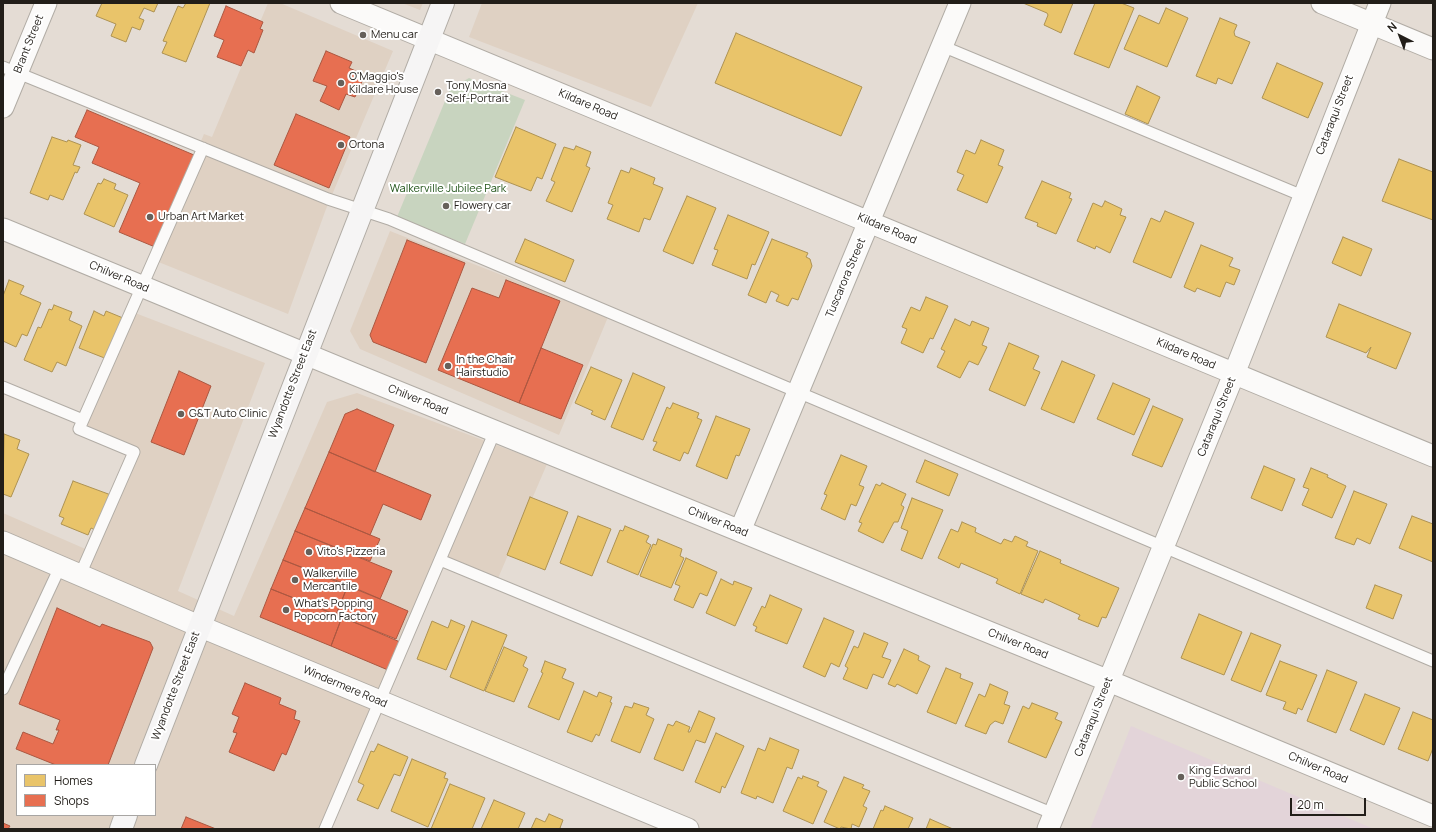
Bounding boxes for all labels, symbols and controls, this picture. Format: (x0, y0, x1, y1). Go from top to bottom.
street label: Brant Street (11, 13, 47, 75)
north arrow (1380, 16, 1420, 56)
text: N (1384, 18, 1400, 35)
place label: Menu car (371, 28, 418, 42)
marker: Menu car (358, 30, 368, 40)
place label: O'Maggio's Kildare House (349, 70, 419, 96)
street label: Cataraqui Street (1314, 73, 1356, 157)
marker: O'Maggio's Kildare House (336, 78, 346, 88)
place label: Tony Mosna Self-Portrait (446, 79, 509, 105)
marker: Tony Mosna Self-Portrait (433, 87, 443, 97)
street label: Kildare Road (556, 87, 620, 123)
place label: Ortona (349, 138, 384, 152)
marker: Ortona (336, 140, 346, 150)
park label: Walkerville Jubilee Park (390, 182, 506, 196)
place label: Flowery car (454, 199, 511, 213)
marker: Flowery car (441, 201, 451, 211)
place label: Urban Art Market (158, 210, 244, 224)
street label: Kildare Road (855, 211, 919, 247)
marker: Urban Art Market (145, 212, 155, 222)
street label: Tuscarora Street (823, 236, 869, 320)
street label: Chilver Road (87, 259, 151, 295)
street label: Wyandotte Street East (266, 328, 320, 440)
street label: Kildare Road (1154, 336, 1218, 372)
place label: In the Chair Hairstudio (456, 353, 514, 379)
marker: In the Chair Hairstudio (443, 361, 453, 371)
street label: Cataraqui Street (1195, 375, 1239, 459)
street label: Chilver Road (386, 382, 450, 418)
place label: G&T Auto Clinic (189, 407, 267, 421)
marker: G&T Auto Clinic (176, 409, 186, 419)
street label: Chilver Road (686, 504, 750, 540)
place label: Vito's Pizzeria (317, 545, 385, 559)
marker: Vito's Pizzeria (304, 547, 314, 557)
place label: Walkerville Mercantile (303, 567, 357, 593)
marker: Walkerville Mercantile (290, 575, 300, 585)
place label: What's Popping Popcorn Factory (294, 597, 377, 623)
marker: What's Popping Popcorn Factory (281, 605, 291, 615)
street label: Chilver Road (986, 626, 1050, 662)
street label: Wyandotte Street East (149, 630, 203, 742)
street label: Windermere Road (301, 663, 389, 711)
street label: Cataraqui Street (1072, 675, 1116, 759)
street label: Chilver Road (1286, 750, 1350, 786)
legend (16, 764, 156, 816)
place label: King Edward Public School (1189, 764, 1257, 790)
text: Homes (54, 772, 93, 789)
marker: King Edward Public School (1176, 772, 1186, 782)
scale bar (1292, 790, 1368, 816)
text: Shops (54, 792, 89, 809)
text: 20 m (1297, 796, 1324, 813)

